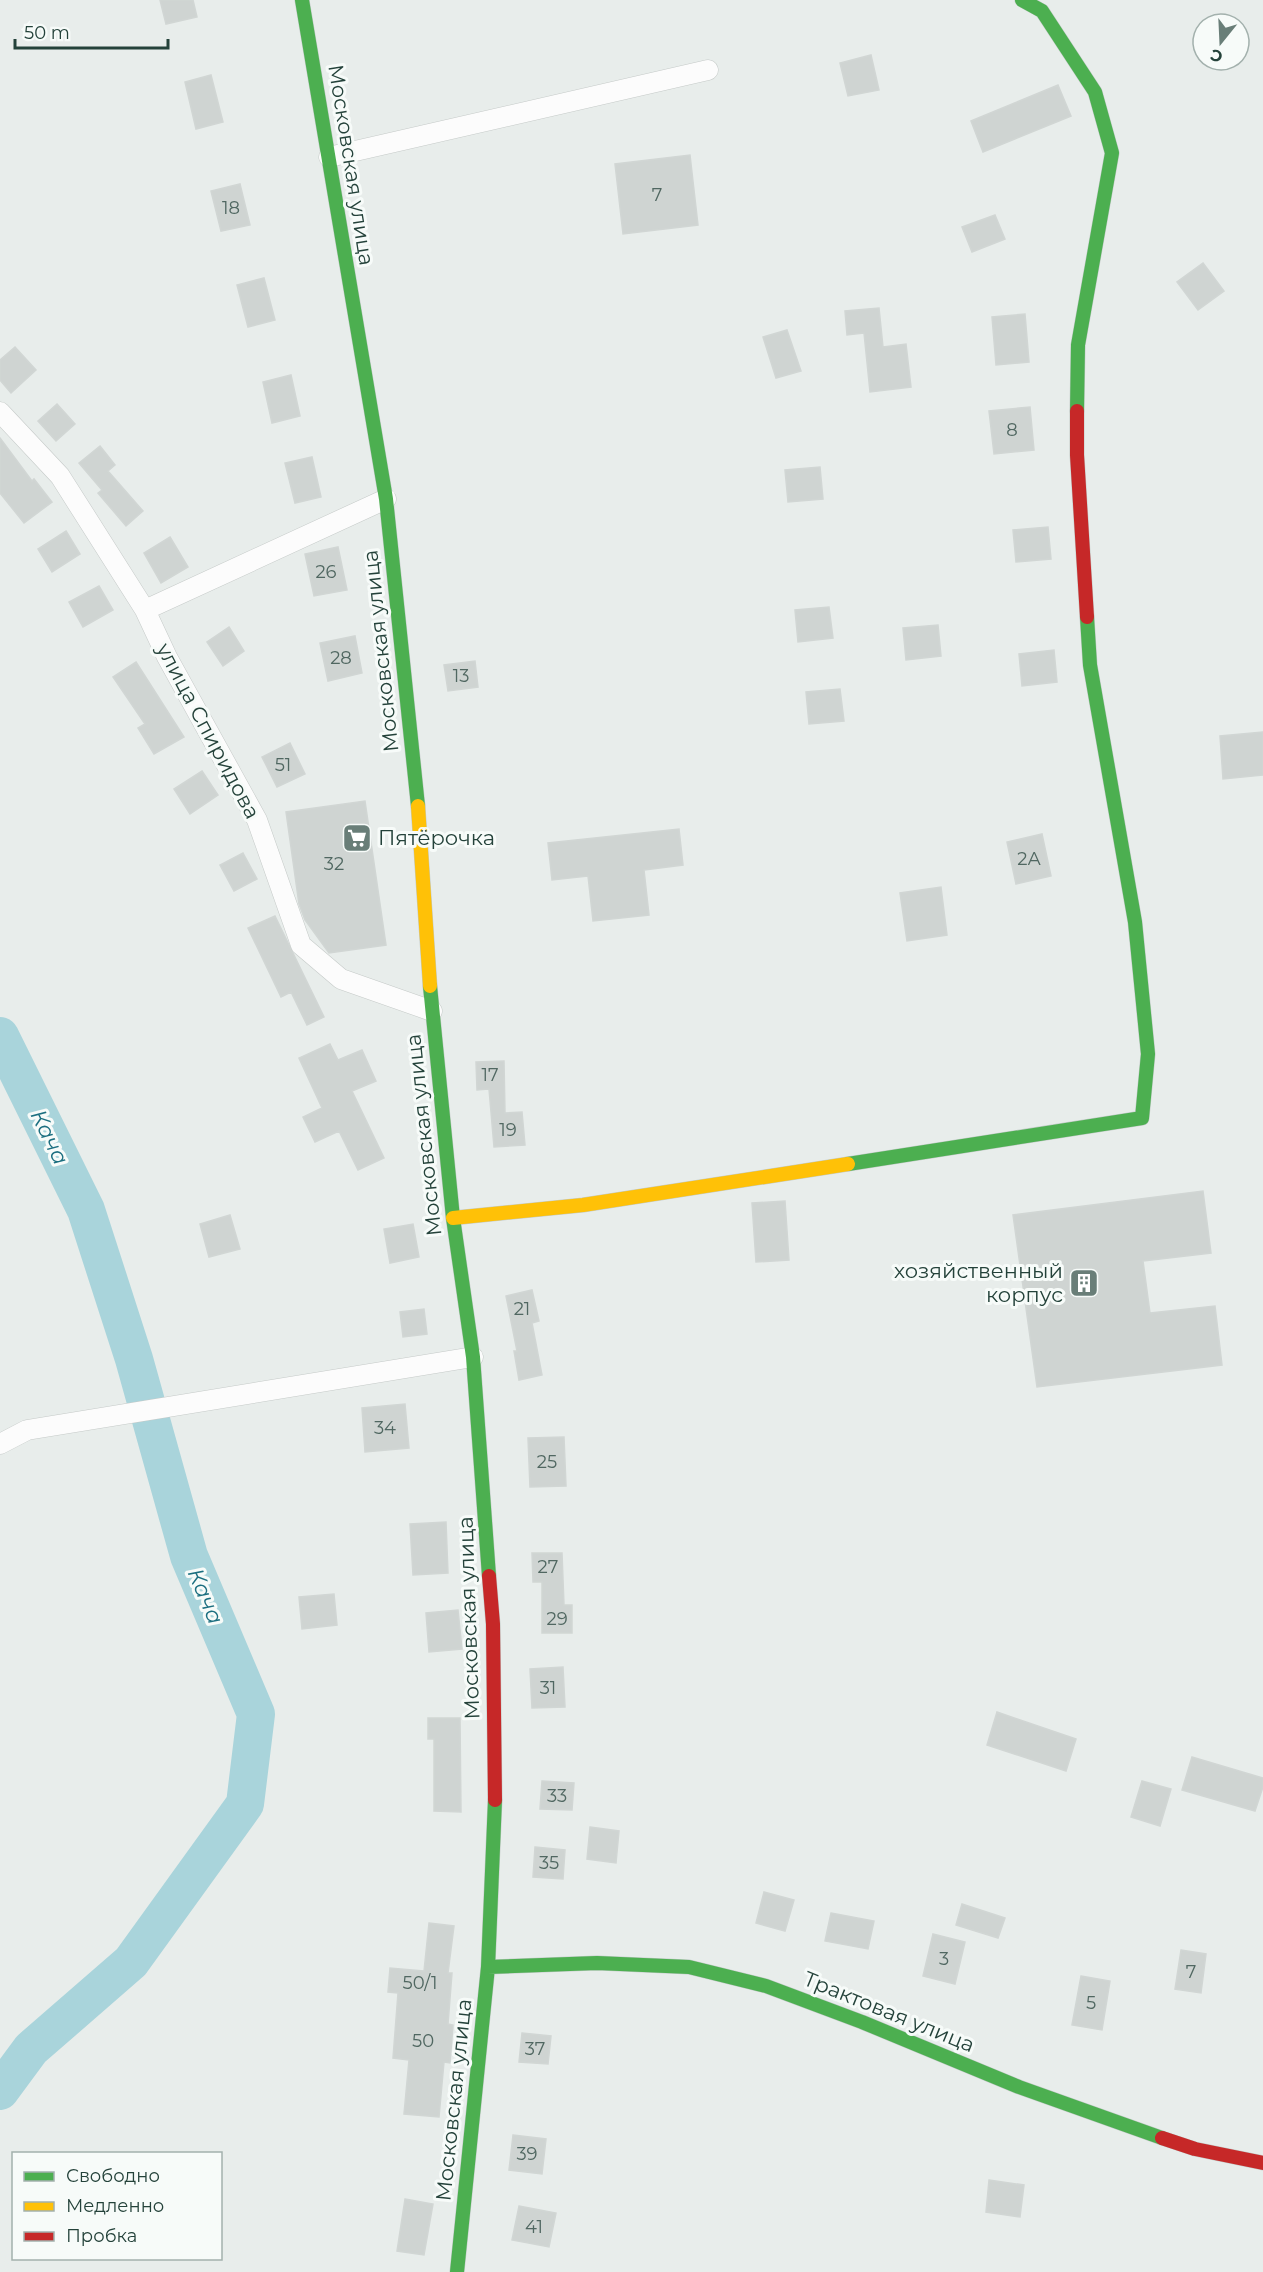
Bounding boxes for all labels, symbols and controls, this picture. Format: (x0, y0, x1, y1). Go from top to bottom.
scale bar (15, 12, 168, 50)
north arrow (1191, 12, 1251, 72)
text: 50 m (24, 22, 70, 44)
text: С (1208, 45, 1225, 67)
street label: Московская улица (323, 63, 380, 267)
house number: 7 (652, 184, 662, 206)
house number: 18 (222, 197, 240, 219)
house number: 8 (1006, 419, 1018, 441)
street label: Московская улица (357, 549, 404, 753)
house number: 26 (315, 561, 337, 583)
street label: улица Спиридова (151, 638, 265, 823)
house number: 28 (330, 647, 352, 669)
house number: 13 (453, 665, 469, 687)
house number: 51 (275, 754, 291, 776)
supermarket icon: Пятёрочка (341, 822, 373, 854)
place label: Пятёрочка (378, 825, 495, 850)
house number: 2А (1017, 848, 1041, 870)
house number: 32 (324, 853, 344, 875)
street label: Московская улица (400, 1033, 447, 1237)
house number: 17 (481, 1064, 499, 1086)
water label: Кача (25, 1105, 74, 1169)
house number: 19 (499, 1119, 517, 1141)
place label: хозяйственный корпус (894, 1258, 1063, 1307)
building icon: хозяйственный корпус (1068, 1267, 1100, 1299)
house number: 21 (514, 1298, 530, 1320)
house number: 34 (374, 1417, 396, 1439)
house number: 25 (537, 1451, 557, 1473)
street label: Московская улица (452, 1516, 485, 1720)
house number: 27 (538, 1556, 558, 1578)
water label: Кача (182, 1564, 229, 1628)
house number: 29 (546, 1608, 568, 1630)
house number: 31 (540, 1677, 556, 1699)
house number: 33 (547, 1785, 567, 1807)
house number: 35 (539, 1852, 559, 1874)
house number: 3 (939, 1948, 949, 1970)
house number: 7 (1186, 1961, 1196, 1983)
street label: Трактовая улица (800, 1966, 978, 2057)
house number: 50/1 (403, 1972, 437, 1994)
house number: 5 (1086, 1992, 1096, 2014)
street label: Московская улица (430, 1998, 477, 2202)
house number: 50 (412, 2030, 434, 2052)
house number: 37 (525, 2038, 545, 2060)
house number: 39 (516, 2143, 538, 2165)
legend (12, 2152, 222, 2260)
text: Свободно (66, 2165, 160, 2187)
text: Медленно (66, 2195, 164, 2217)
house number: 41 (525, 2216, 543, 2238)
text: Пробка (66, 2225, 137, 2247)

